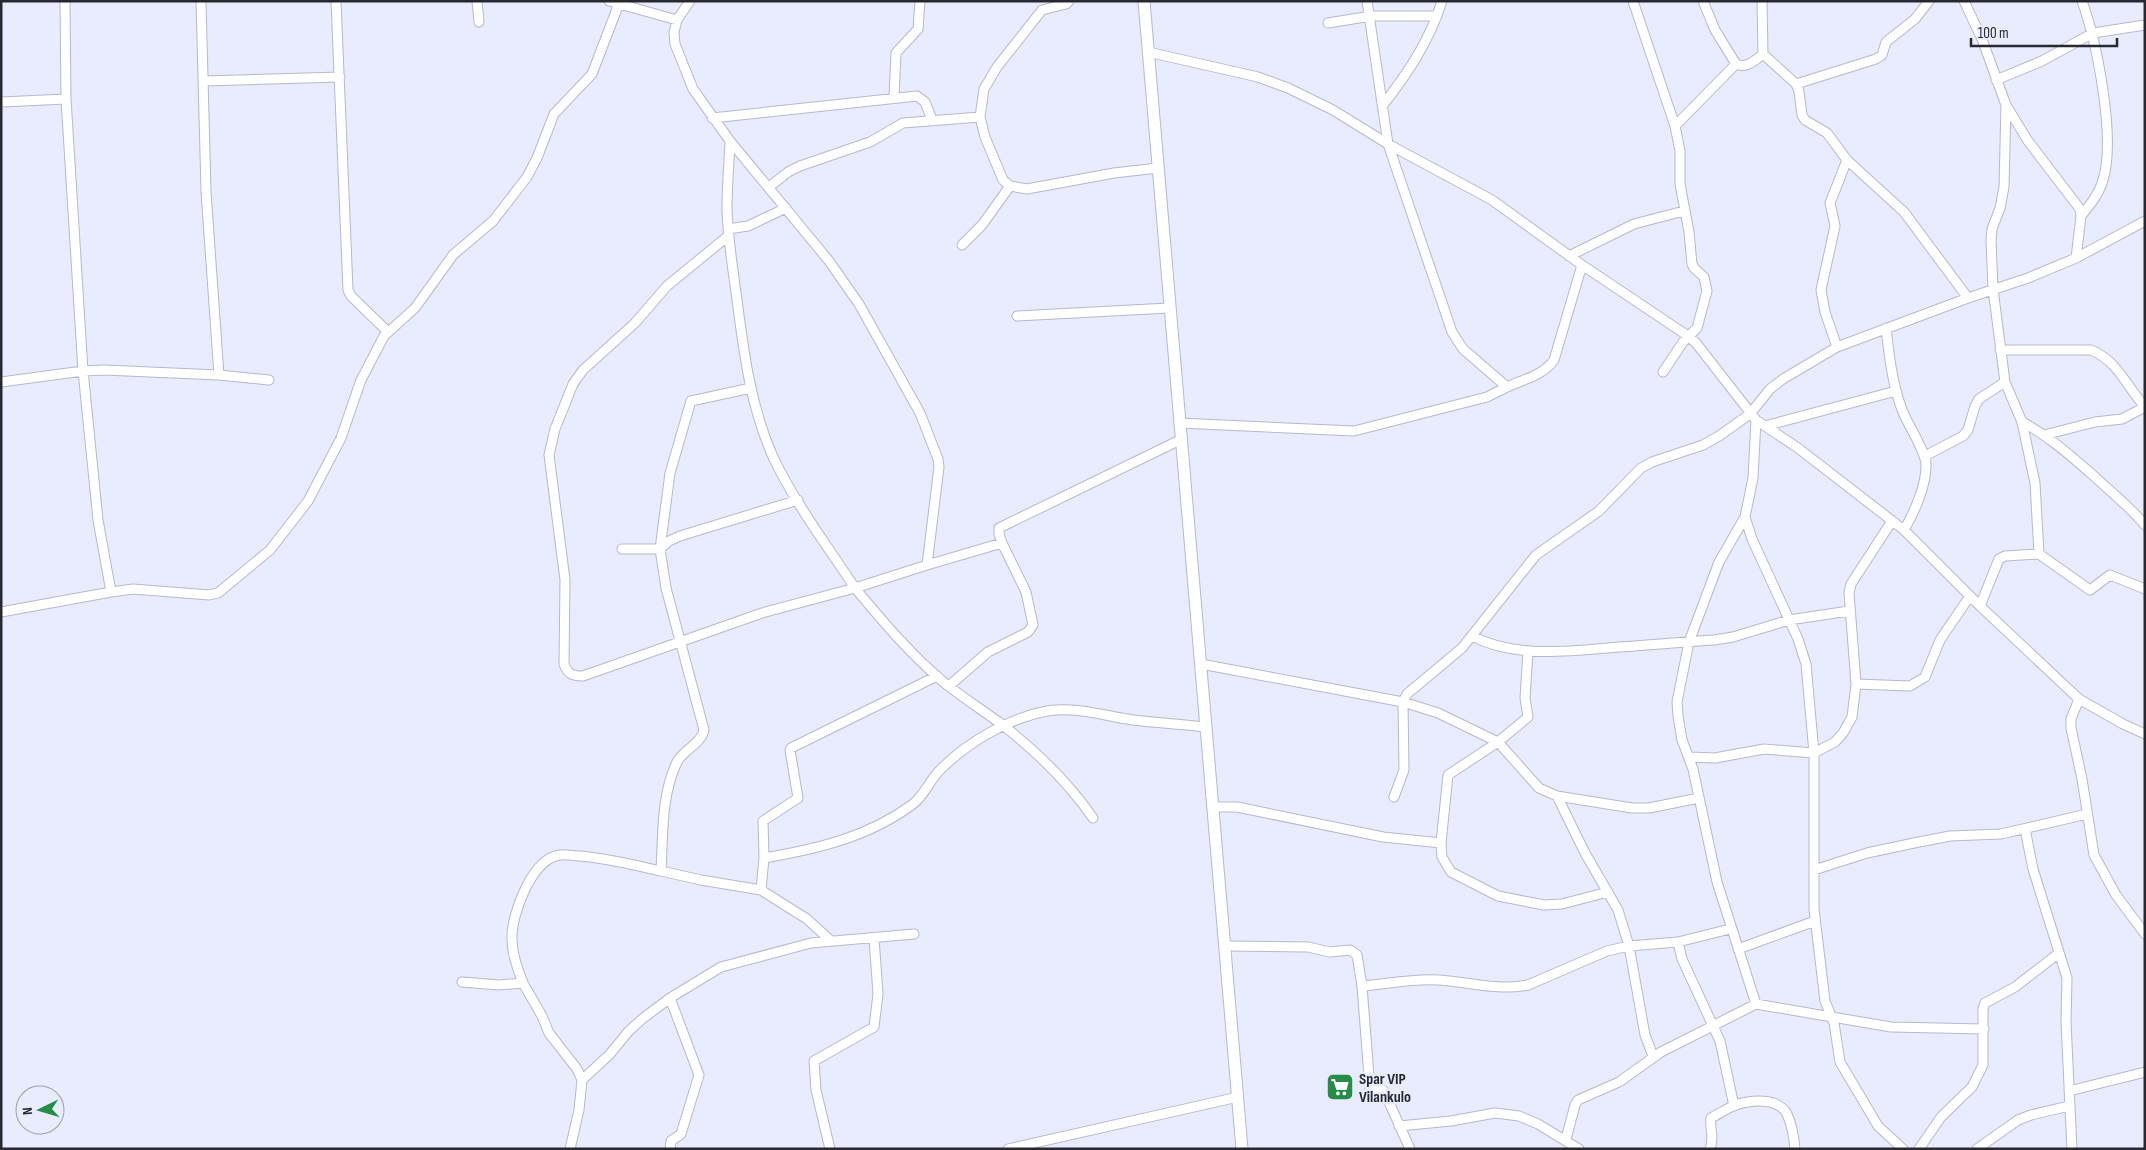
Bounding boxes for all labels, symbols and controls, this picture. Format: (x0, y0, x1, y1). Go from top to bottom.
scale bar (1971, 15, 2117, 47)
text: 100 m (1978, 24, 2009, 43)
place label: Spar VIP Vilankulo (1359, 1070, 1411, 1107)
supermarket icon: Spar VIP Vilankulo (1325, 1072, 1355, 1102)
north arrow (15, 1085, 65, 1135)
text: N (19, 1107, 36, 1116)

